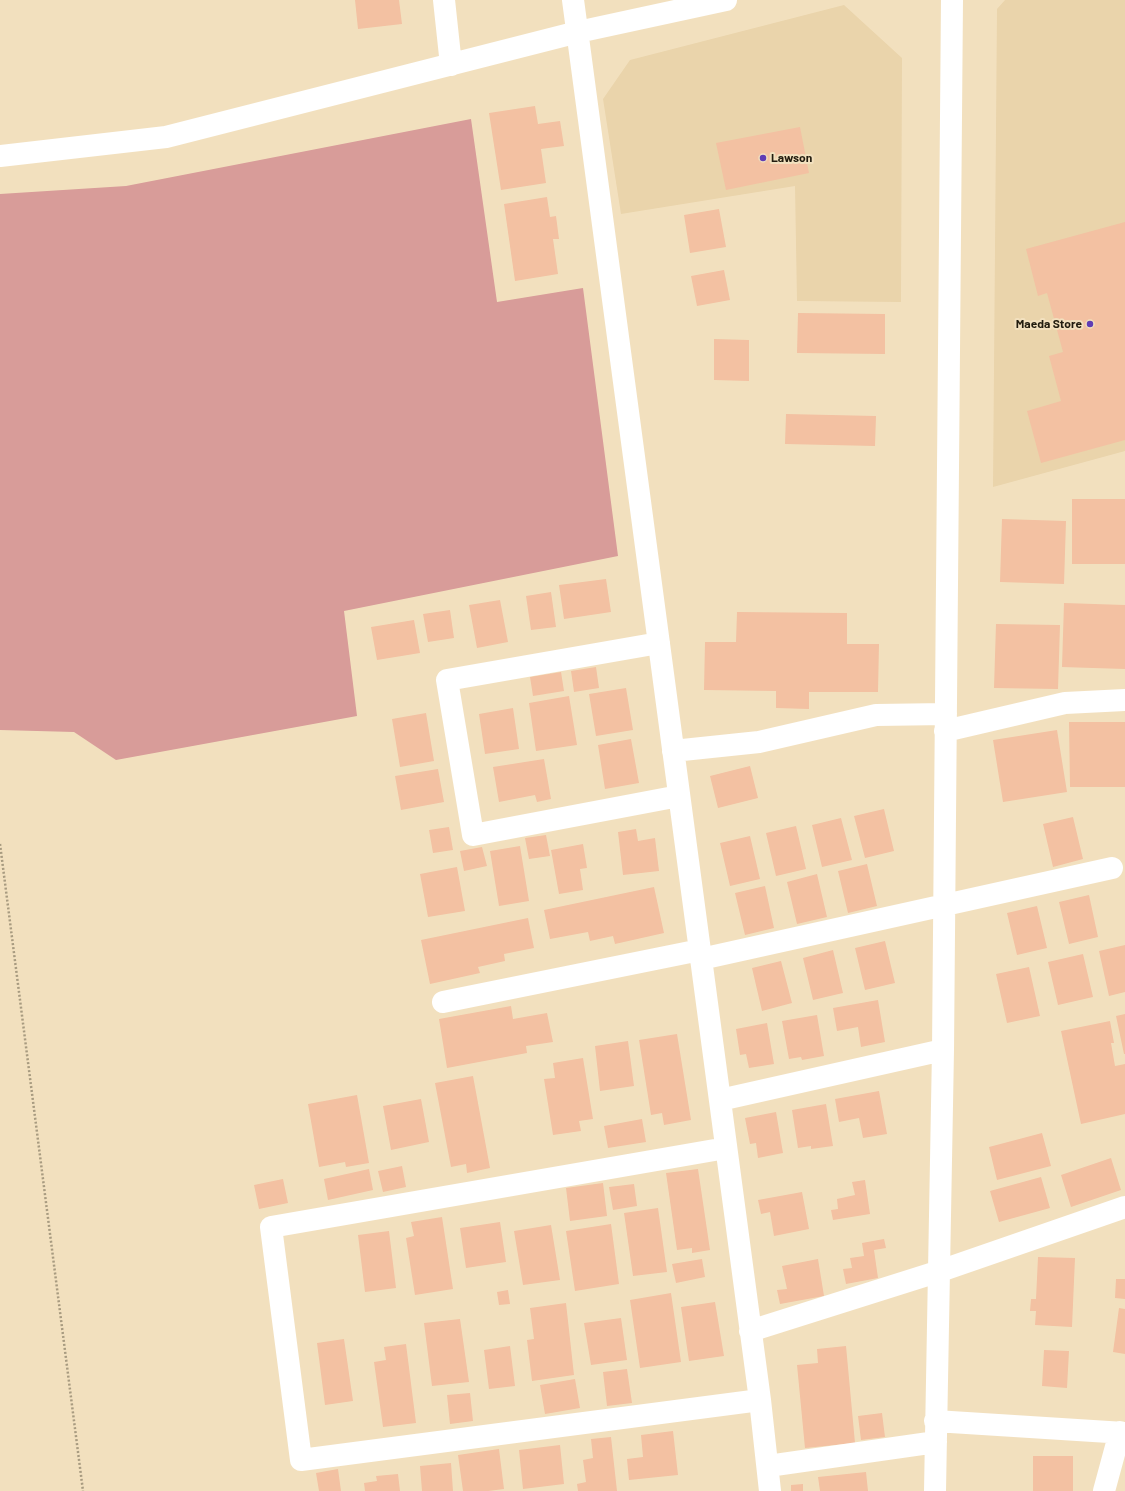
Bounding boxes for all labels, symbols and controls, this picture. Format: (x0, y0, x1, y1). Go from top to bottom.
place label: Lawson (771, 151, 812, 165)
marker: Lawson (758, 153, 768, 163)
place label: Maeda Store (1016, 317, 1082, 331)
marker: Maeda Store (1085, 319, 1095, 329)

